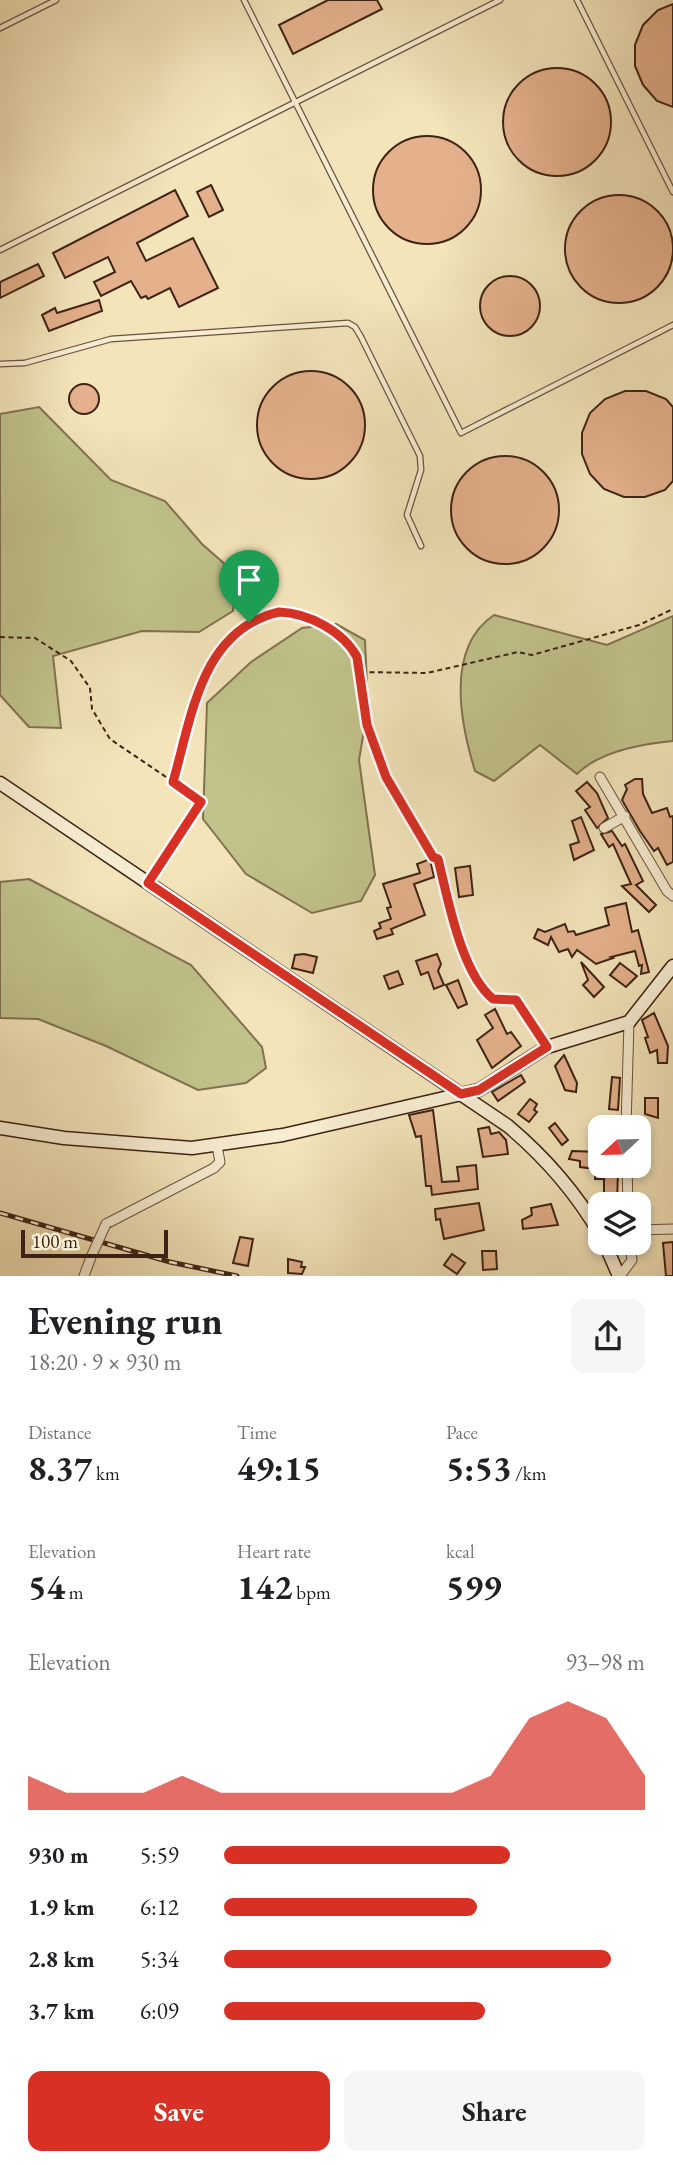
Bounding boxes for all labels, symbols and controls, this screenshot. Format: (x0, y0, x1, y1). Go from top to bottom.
pin (219, 550, 279, 622)
icon: arrive (230, 561, 268, 599)
north arrow (588, 1115, 651, 1178)
map controls (588, 1115, 651, 1255)
button: layers (588, 1192, 651, 1255)
scale bar (21, 1227, 168, 1259)
text: 100 m (32, 1229, 78, 1254)
text: Evening run (28, 1296, 223, 1345)
button: share (571, 1299, 645, 1373)
text: 18:20 · 9 × 930 m (28, 1347, 181, 1377)
text: Distance (28, 1420, 91, 1445)
text: Time (237, 1420, 277, 1445)
text: Pace (446, 1420, 478, 1445)
text: 8.37 (28, 1445, 92, 1490)
text: 49:15 (237, 1445, 321, 1490)
text: 5:53 (446, 1445, 511, 1490)
text: km (92, 1461, 120, 1486)
text: /km (511, 1461, 547, 1486)
text: Elevation (28, 1539, 96, 1564)
text: Heart rate (237, 1539, 311, 1564)
text: kcal (446, 1539, 475, 1564)
text: 54 (28, 1564, 65, 1609)
text: 142 (237, 1564, 293, 1609)
text: 599 (446, 1564, 502, 1609)
text: m (65, 1580, 84, 1605)
text: bpm (293, 1580, 331, 1605)
text: Elevation (28, 1647, 111, 1677)
text: 93–98 m (566, 1647, 645, 1677)
text: 930 m (28, 1840, 89, 1870)
text: 5:59 (140, 1840, 179, 1870)
text: 1.9 km (28, 1892, 95, 1922)
text: 6:12 (140, 1892, 179, 1922)
text: 2.8 km (28, 1944, 95, 1974)
text: 5:34 (140, 1944, 179, 1974)
text: 3.7 km (28, 1996, 95, 2026)
text: 6:09 (140, 1996, 179, 2026)
button: Save (28, 2071, 330, 2151)
button: Share (344, 2071, 645, 2151)

